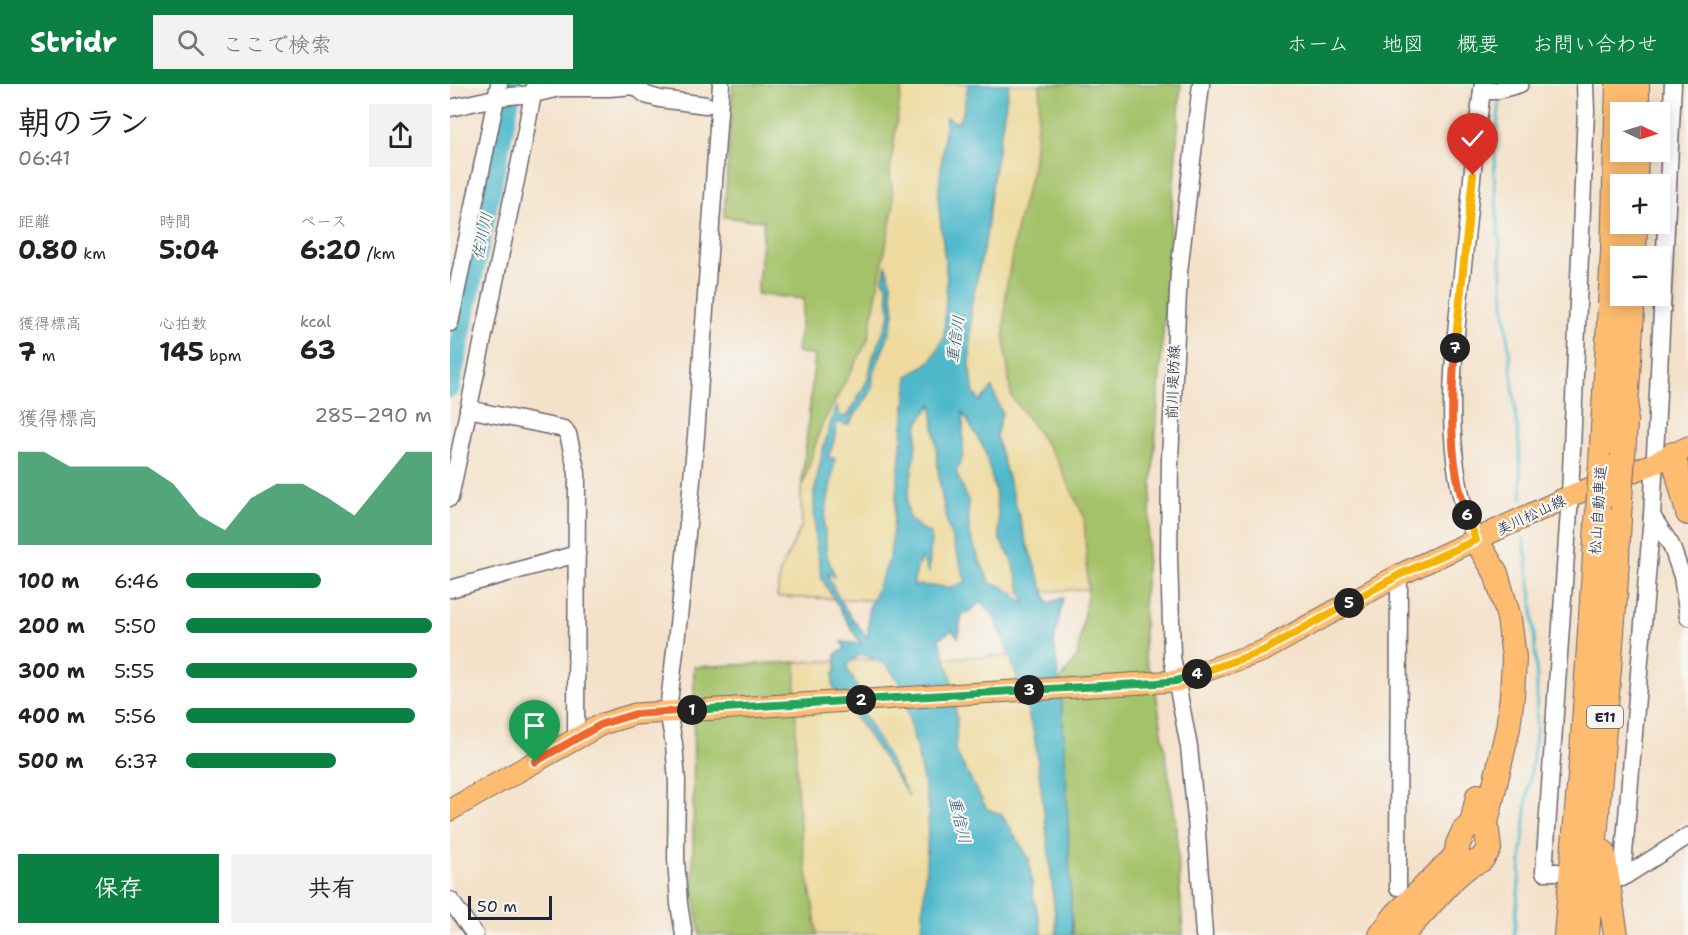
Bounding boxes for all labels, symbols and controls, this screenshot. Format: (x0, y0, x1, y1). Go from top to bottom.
search box (153, 15, 573, 69)
text: Stridr (30, 23, 117, 61)
icon: search (174, 26, 207, 59)
text: ここで検索 (222, 30, 332, 59)
text: ホーム (1287, 30, 1349, 58)
text: 地図 (1382, 30, 1424, 58)
text: 概要 (1457, 30, 1499, 58)
text: お問い合わせ (1532, 30, 1658, 58)
text: 朝のラン (18, 100, 150, 145)
north arrow (1610, 102, 1670, 162)
map controls (1610, 102, 1670, 306)
button: share (369, 104, 432, 167)
pin (1447, 113, 1498, 175)
icon: check (1456, 122, 1489, 155)
text: 06:41 (18, 145, 71, 171)
button: + (1610, 174, 1670, 234)
water label: 佐川川 (467, 210, 497, 262)
text: 距離 (18, 211, 50, 232)
text: 時間 (159, 211, 191, 232)
text: ペース (300, 211, 347, 232)
text: 0.80 (18, 232, 78, 267)
text: 5:04 (159, 232, 219, 267)
text: 6:20 (300, 232, 361, 267)
text: km (78, 243, 106, 264)
text: /km (361, 243, 395, 264)
button: − (1610, 246, 1670, 306)
text: kcal (300, 311, 331, 332)
text: 獲得標高 (18, 313, 82, 334)
text: 心拍数 (159, 313, 207, 334)
water label: 重信川 (941, 314, 969, 364)
text: 63 (300, 332, 336, 367)
pin: 7 (1440, 333, 1470, 363)
text: 7 (18, 334, 36, 369)
text: 145 (159, 334, 204, 369)
text: 7 (1449, 337, 1461, 358)
street label: 前川堤防線 (1162, 344, 1184, 420)
text: m (36, 345, 55, 366)
text: bpm (204, 345, 242, 366)
text: 285–290 m (314, 402, 432, 428)
text: 獲得標高 (18, 405, 98, 431)
street label: 松山自動車道 (1585, 464, 1611, 556)
street label: 美川松山線 (1493, 490, 1569, 540)
pin: 6 (1452, 500, 1482, 530)
text: 6 (1461, 504, 1473, 525)
text: 100 m (18, 568, 80, 594)
text: 6:46 (114, 568, 159, 594)
pin: 5 (1334, 588, 1364, 618)
text: 5 (1344, 592, 1354, 613)
text: 200 m (18, 613, 85, 639)
text: 5:50 (114, 613, 157, 639)
text: 300 m (18, 658, 85, 684)
text: 5:55 (114, 658, 154, 684)
pin: 4 (1182, 659, 1212, 689)
text: 4 (1191, 663, 1203, 684)
pin: 3 (1014, 675, 1044, 705)
text: 3 (1023, 679, 1035, 700)
pin: 2 (846, 685, 876, 715)
text: 2 (855, 689, 867, 710)
pin: 1 (677, 695, 707, 725)
text: 1 (688, 699, 696, 720)
pin (509, 700, 560, 762)
text: 400 m (18, 703, 85, 729)
text: 5:56 (114, 703, 157, 729)
road number: E11 (1587, 706, 1623, 728)
icon: arrive (518, 709, 551, 742)
text: 500 m (18, 748, 84, 774)
text: 6:37 (114, 748, 158, 774)
water label: 重信川 (944, 794, 976, 846)
button: 保存 (18, 854, 219, 923)
button: 共有 (231, 854, 432, 923)
scale bar (468, 893, 552, 920)
text: 50 m (477, 896, 517, 917)

